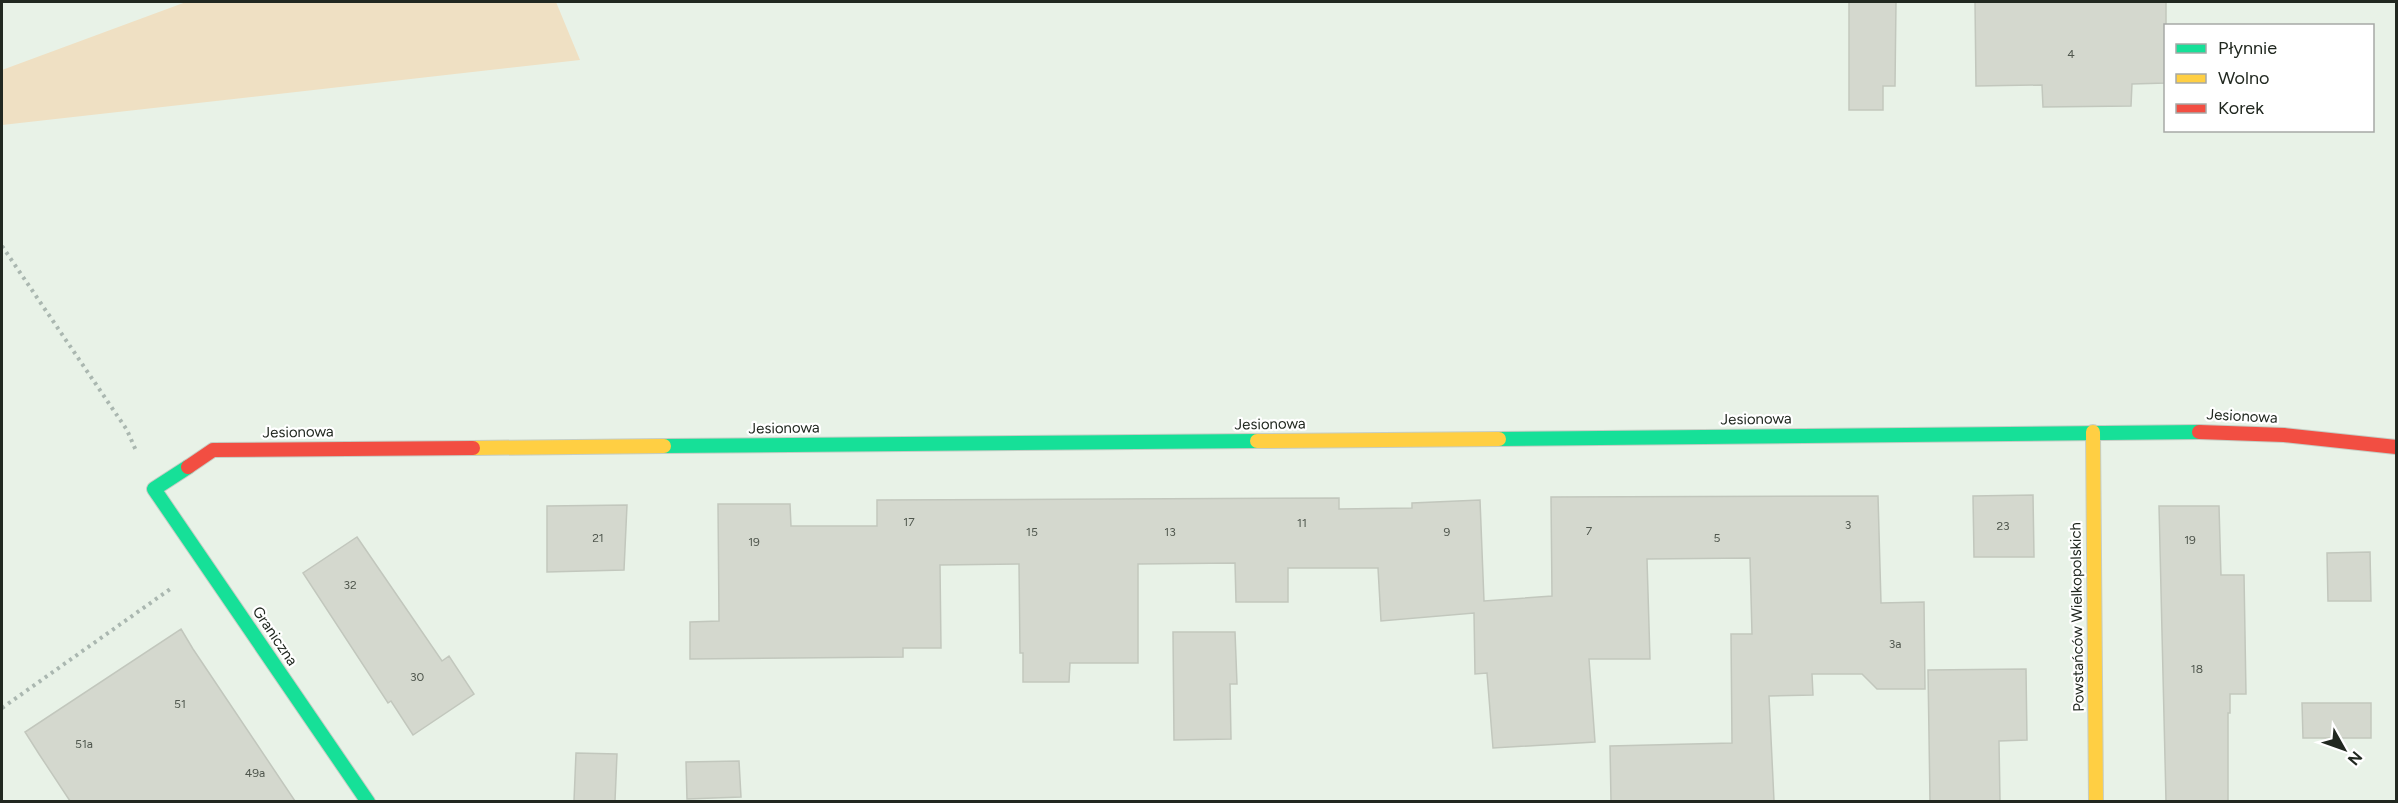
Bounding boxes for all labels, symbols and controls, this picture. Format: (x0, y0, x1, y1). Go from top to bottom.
legend (2164, 24, 2374, 132)
text: Płynnie (2218, 37, 2277, 59)
house number: 4 (2067, 47, 2075, 61)
text: Wolno (2218, 67, 2269, 89)
text: Korek (2218, 97, 2264, 119)
street label: Jesionowa (2206, 405, 2278, 427)
street label: Jesionowa (1720, 409, 1792, 429)
street label: Jesionowa (1234, 414, 1306, 434)
street label: Jesionowa (748, 418, 820, 438)
street label: Jesionowa (262, 422, 334, 442)
house number: 17 (903, 515, 915, 529)
house number: 11 (1297, 516, 1307, 530)
house number: 3 (1845, 518, 1851, 532)
house number: 23 (1996, 519, 2010, 533)
street label: Powstańców Wielkopolskich (2066, 522, 2088, 712)
house number: 7 (1586, 524, 1593, 538)
house number: 15 (1026, 525, 1038, 539)
house number: 13 (1164, 525, 1176, 539)
house number: 9 (1444, 525, 1451, 539)
house number: 21 (592, 531, 604, 545)
house number: 5 (1714, 531, 1721, 545)
house number: 19 (2184, 533, 2196, 547)
house number: 19 (748, 535, 760, 549)
house number: 32 (343, 578, 357, 592)
street label: Graniczna (249, 603, 301, 669)
house number: 3a (1889, 637, 1901, 651)
house number: 18 (2191, 662, 2203, 676)
house number: 30 (410, 670, 424, 684)
house number: 51 (174, 697, 186, 711)
north arrow (2314, 719, 2374, 779)
house number: 51a (75, 737, 93, 751)
text: N (2344, 747, 2366, 769)
house number: 49a (245, 766, 265, 780)

